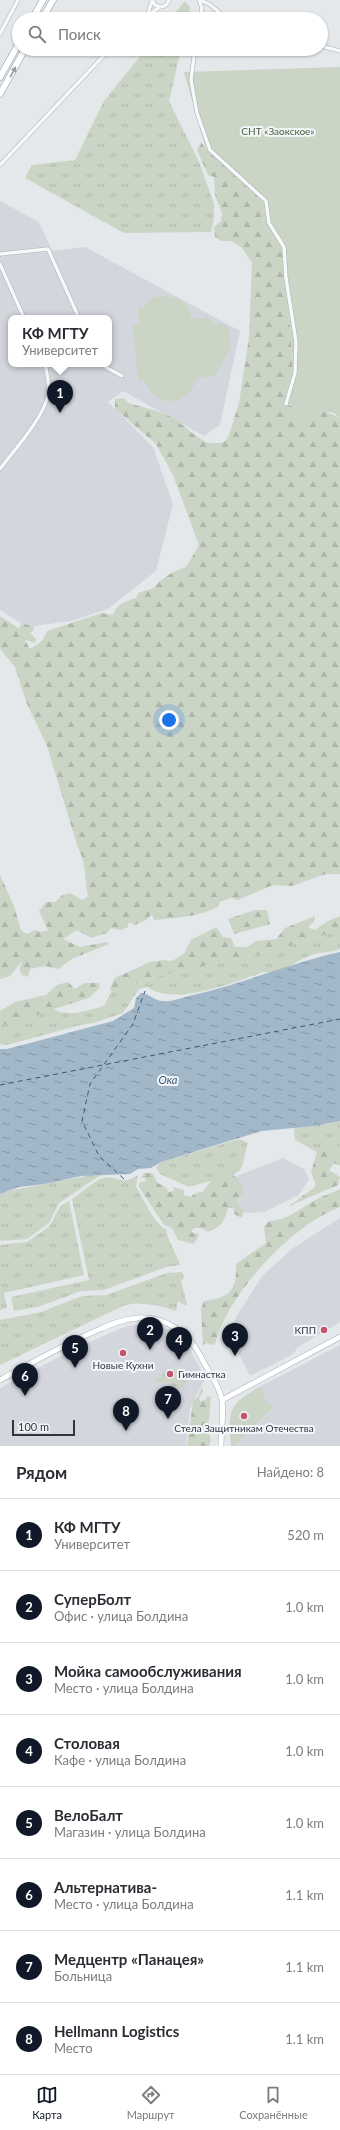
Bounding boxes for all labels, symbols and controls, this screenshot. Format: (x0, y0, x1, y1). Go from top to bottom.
search box (12, 12, 328, 56)
icon: search (26, 23, 48, 45)
text: Поиск (58, 25, 101, 43)
one-way arrow (9, 66, 16, 77)
park label: СНТ «Заокское» (241, 125, 315, 137)
popup (8, 315, 112, 367)
text: КФ МГТУ (22, 324, 89, 342)
text: Университет (22, 342, 98, 358)
pin: 1 (47, 380, 73, 413)
your location (159, 710, 179, 730)
water label: Ока (159, 1073, 178, 1086)
pin: 2 (137, 1317, 163, 1350)
pin: 3 (222, 1323, 248, 1356)
place label: КПП (295, 1324, 316, 1336)
marker: КПП (319, 1325, 329, 1335)
pin: 4 (166, 1327, 192, 1360)
pin: 5 (62, 1335, 88, 1368)
marker: Новые Кухни (118, 1348, 128, 1358)
place label: Новые Кухни (93, 1359, 154, 1371)
pin: 6 (12, 1363, 38, 1396)
place label: Гимнастка (178, 1368, 226, 1380)
marker: Гимнастка (165, 1369, 175, 1379)
pin: 7 (155, 1386, 181, 1419)
pin: 8 (113, 1398, 139, 1431)
marker: Стела Защитникам Отечества (239, 1411, 249, 1421)
scale bar (12, 1418, 75, 1437)
text: 100 m (18, 1420, 49, 1433)
place label: Стела Защитникам Отечества (174, 1422, 314, 1434)
text: Рядом (16, 1462, 67, 1483)
text: Найдено: 8 (257, 1464, 324, 1480)
text: КФ МГТУ (54, 1518, 121, 1536)
text: 1 (25, 1527, 33, 1543)
text: 520 m (287, 1527, 324, 1543)
text: Университет (54, 1536, 130, 1552)
text: СуперБолт (54, 1590, 131, 1608)
text: 2 (25, 1599, 33, 1615)
text: 1.0 km (285, 1599, 324, 1615)
text: Офис · улица Болдина (54, 1608, 188, 1624)
text: Мойка самообслуживания (54, 1662, 242, 1680)
text: 3 (25, 1671, 33, 1687)
text: 1.0 km (285, 1671, 324, 1687)
text: Место · улица Болдина (54, 1680, 194, 1696)
text: Столовая (54, 1734, 120, 1752)
text: 4 (25, 1743, 33, 1759)
text: 1.0 km (285, 1743, 324, 1759)
text: Кафе · улица Болдина (54, 1752, 186, 1768)
text: ВелоБалт (54, 1806, 123, 1824)
text: 5 (25, 1815, 33, 1831)
text: 1.0 km (285, 1815, 324, 1831)
text: Магазин · улица Болдина (54, 1824, 206, 1840)
text: Альтернатива- (54, 1878, 157, 1896)
text: 6 (25, 1887, 33, 1903)
text: 1.1 km (285, 1887, 324, 1903)
text: Место · улица Болдина (54, 1896, 194, 1912)
text: Медцентр «Панацея» (54, 1950, 204, 1968)
text: 7 (25, 1959, 33, 1975)
text: 1.1 km (285, 1959, 324, 1975)
text: Больница (54, 1968, 112, 1984)
text: Hellmann Logistics (54, 2022, 179, 2040)
text: 8 (25, 2031, 33, 2047)
text: 1.1 km (285, 2031, 324, 2047)
text: Место (54, 2040, 93, 2056)
tab: Карта (32, 2084, 62, 2121)
tab: Маршрут (127, 2084, 175, 2121)
tab: Сохранённые (239, 2084, 308, 2121)

